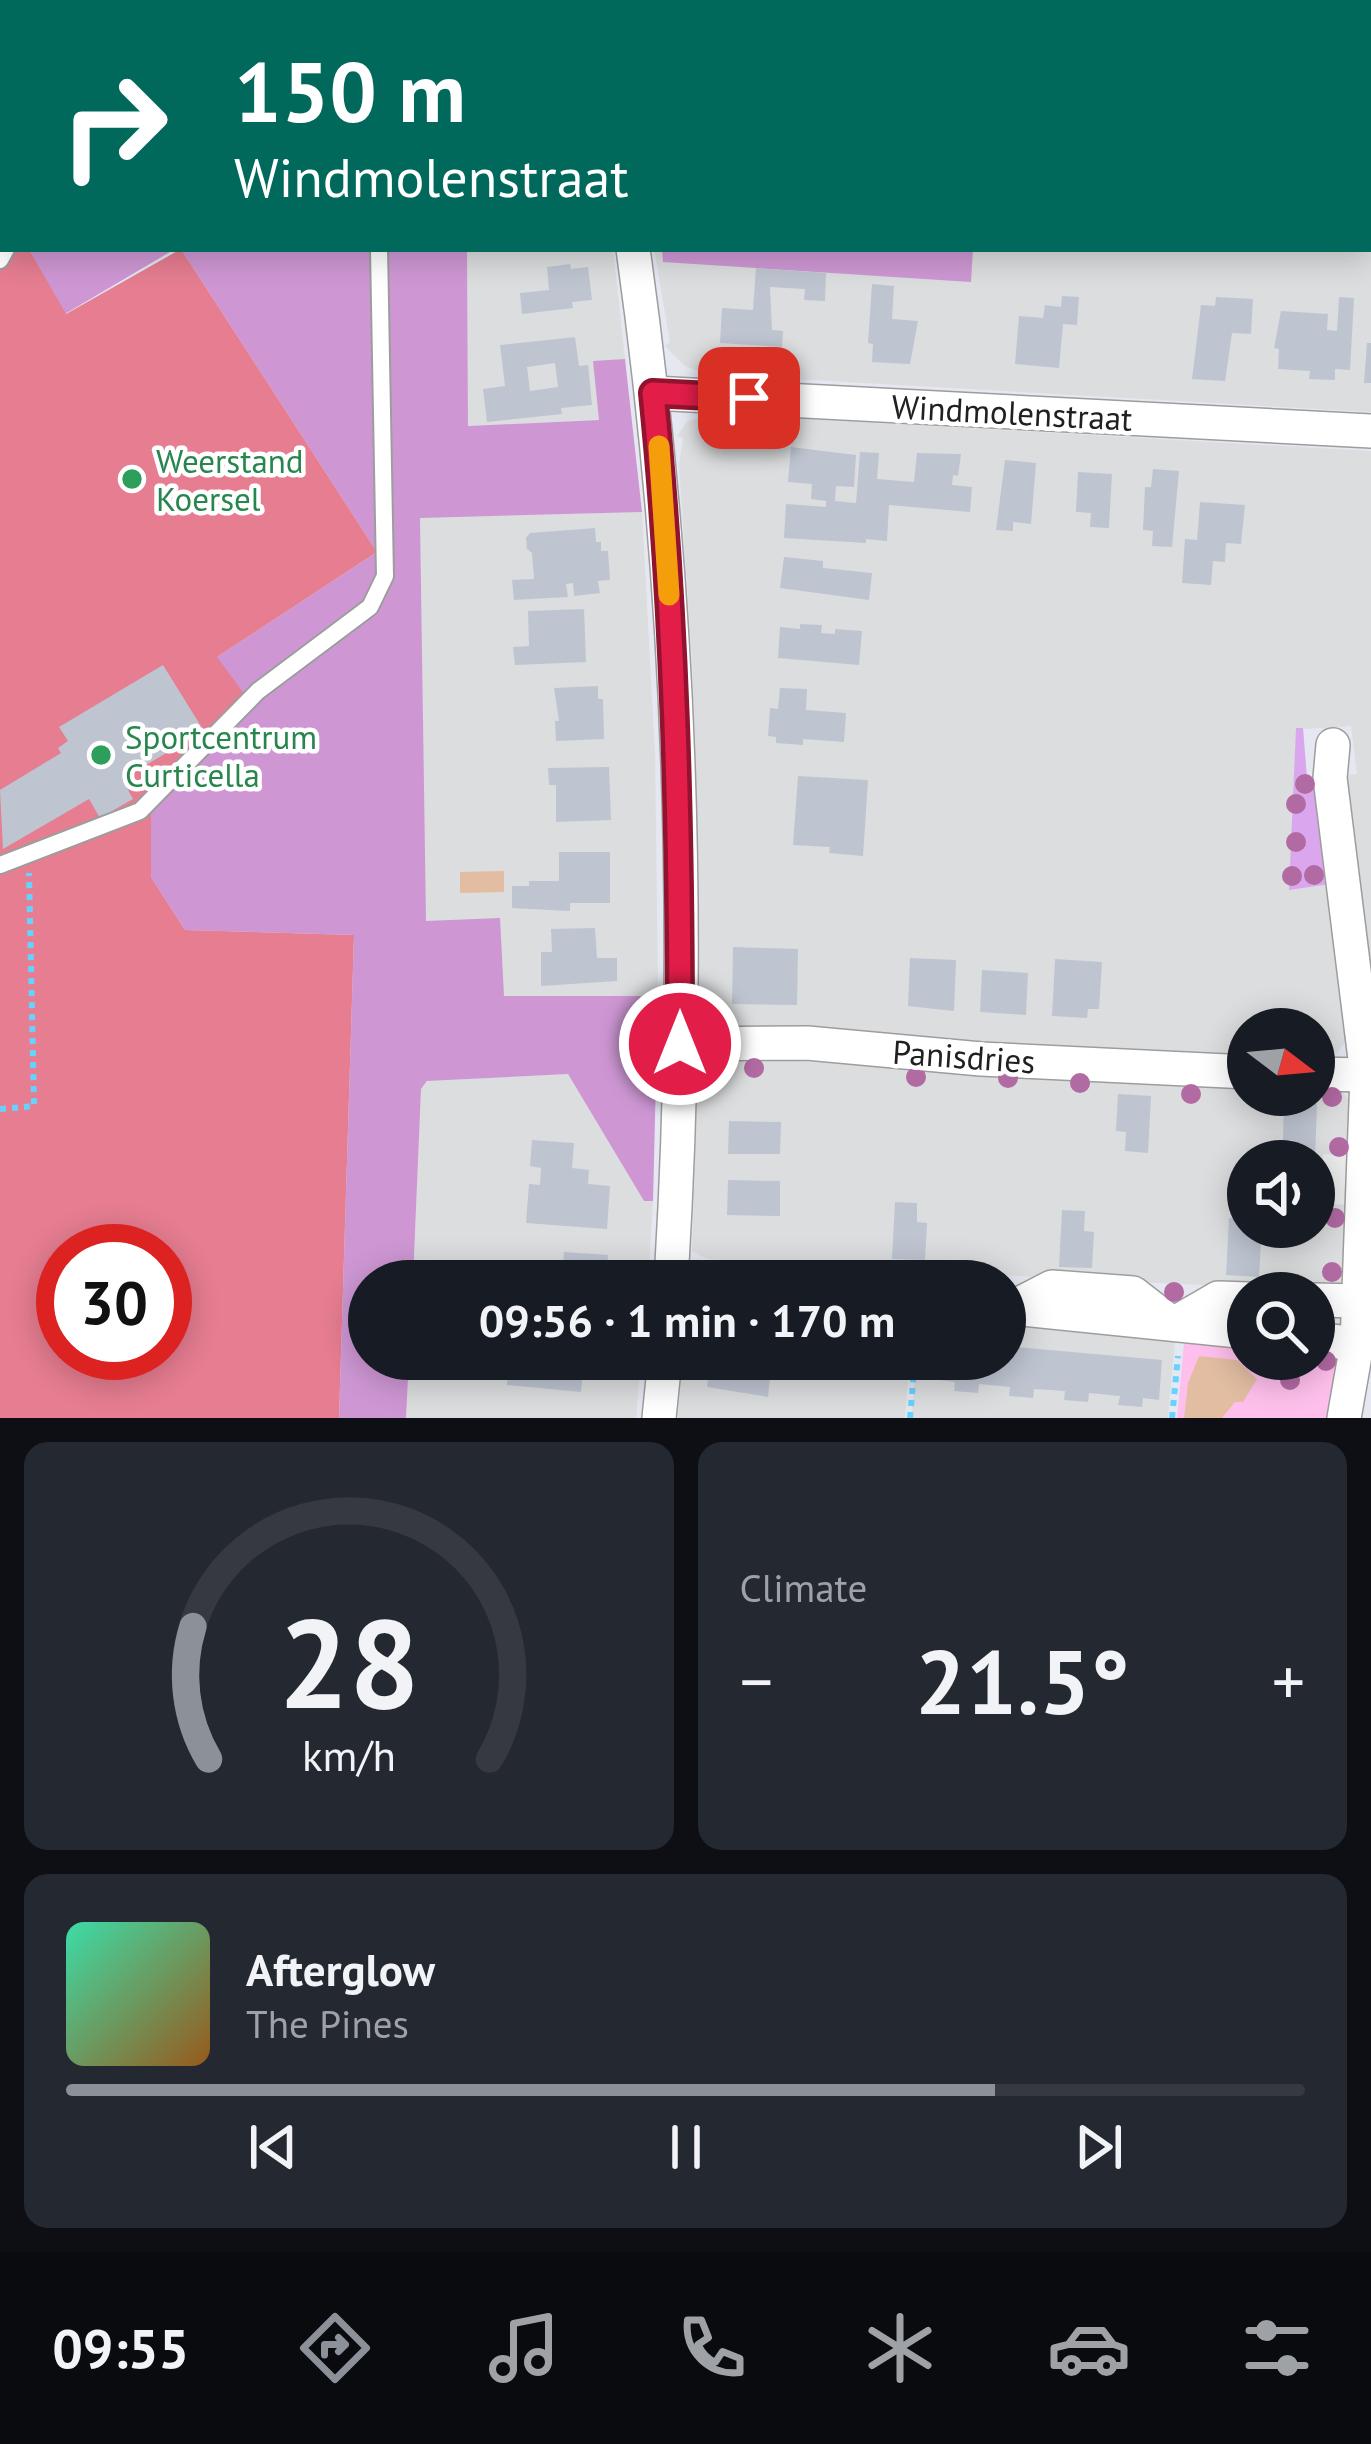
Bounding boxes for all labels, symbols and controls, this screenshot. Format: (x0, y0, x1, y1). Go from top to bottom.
text: 150 m (234, 36, 466, 145)
icon: right (36, 48, 192, 204)
text: Windmolenstraat (234, 142, 629, 212)
pin (698, 347, 800, 449)
icon: arrive (716, 365, 782, 431)
street label: Windmolenstraat (890, 384, 1134, 440)
place label: Weerstand Koersel (156, 439, 304, 520)
marker: Weerstand Koersel (119, 466, 145, 492)
place label: Sportcentrum Curticella (125, 715, 317, 796)
marker: Sportcentrum Curticella (88, 742, 114, 768)
position arrow (617, 981, 743, 1107)
north arrow (1227, 1008, 1335, 1116)
map controls (1227, 1008, 1335, 1380)
street label: Panisdries (891, 1030, 1037, 1082)
button: sound (1227, 1140, 1335, 1248)
speed limit sign: 30 (36, 1224, 192, 1380)
button: search (1227, 1272, 1335, 1380)
text: 09:56 · 1 min · 170 m (479, 1291, 895, 1349)
text: Climate (740, 1562, 867, 1613)
text: 28 (278, 1581, 420, 1742)
text: 21.5° (915, 1622, 1130, 1739)
text: − (740, 1638, 773, 1723)
text: + (1272, 1638, 1305, 1723)
text: km/h (302, 1727, 396, 1783)
text: Afterglow (246, 1940, 435, 1998)
text: The Pines (246, 1998, 409, 2049)
icon: previous (240, 2114, 306, 2180)
icon: pause (653, 2114, 719, 2180)
icon: next (1066, 2114, 1132, 2180)
icon: directions (293, 2306, 377, 2390)
icon: music (482, 2306, 566, 2390)
icon: phone (670, 2306, 754, 2390)
icon: climate (858, 2306, 942, 2390)
icon: car (1047, 2306, 1131, 2390)
icon: filters (1235, 2306, 1319, 2390)
text: 09:55 (52, 2313, 189, 2383)

